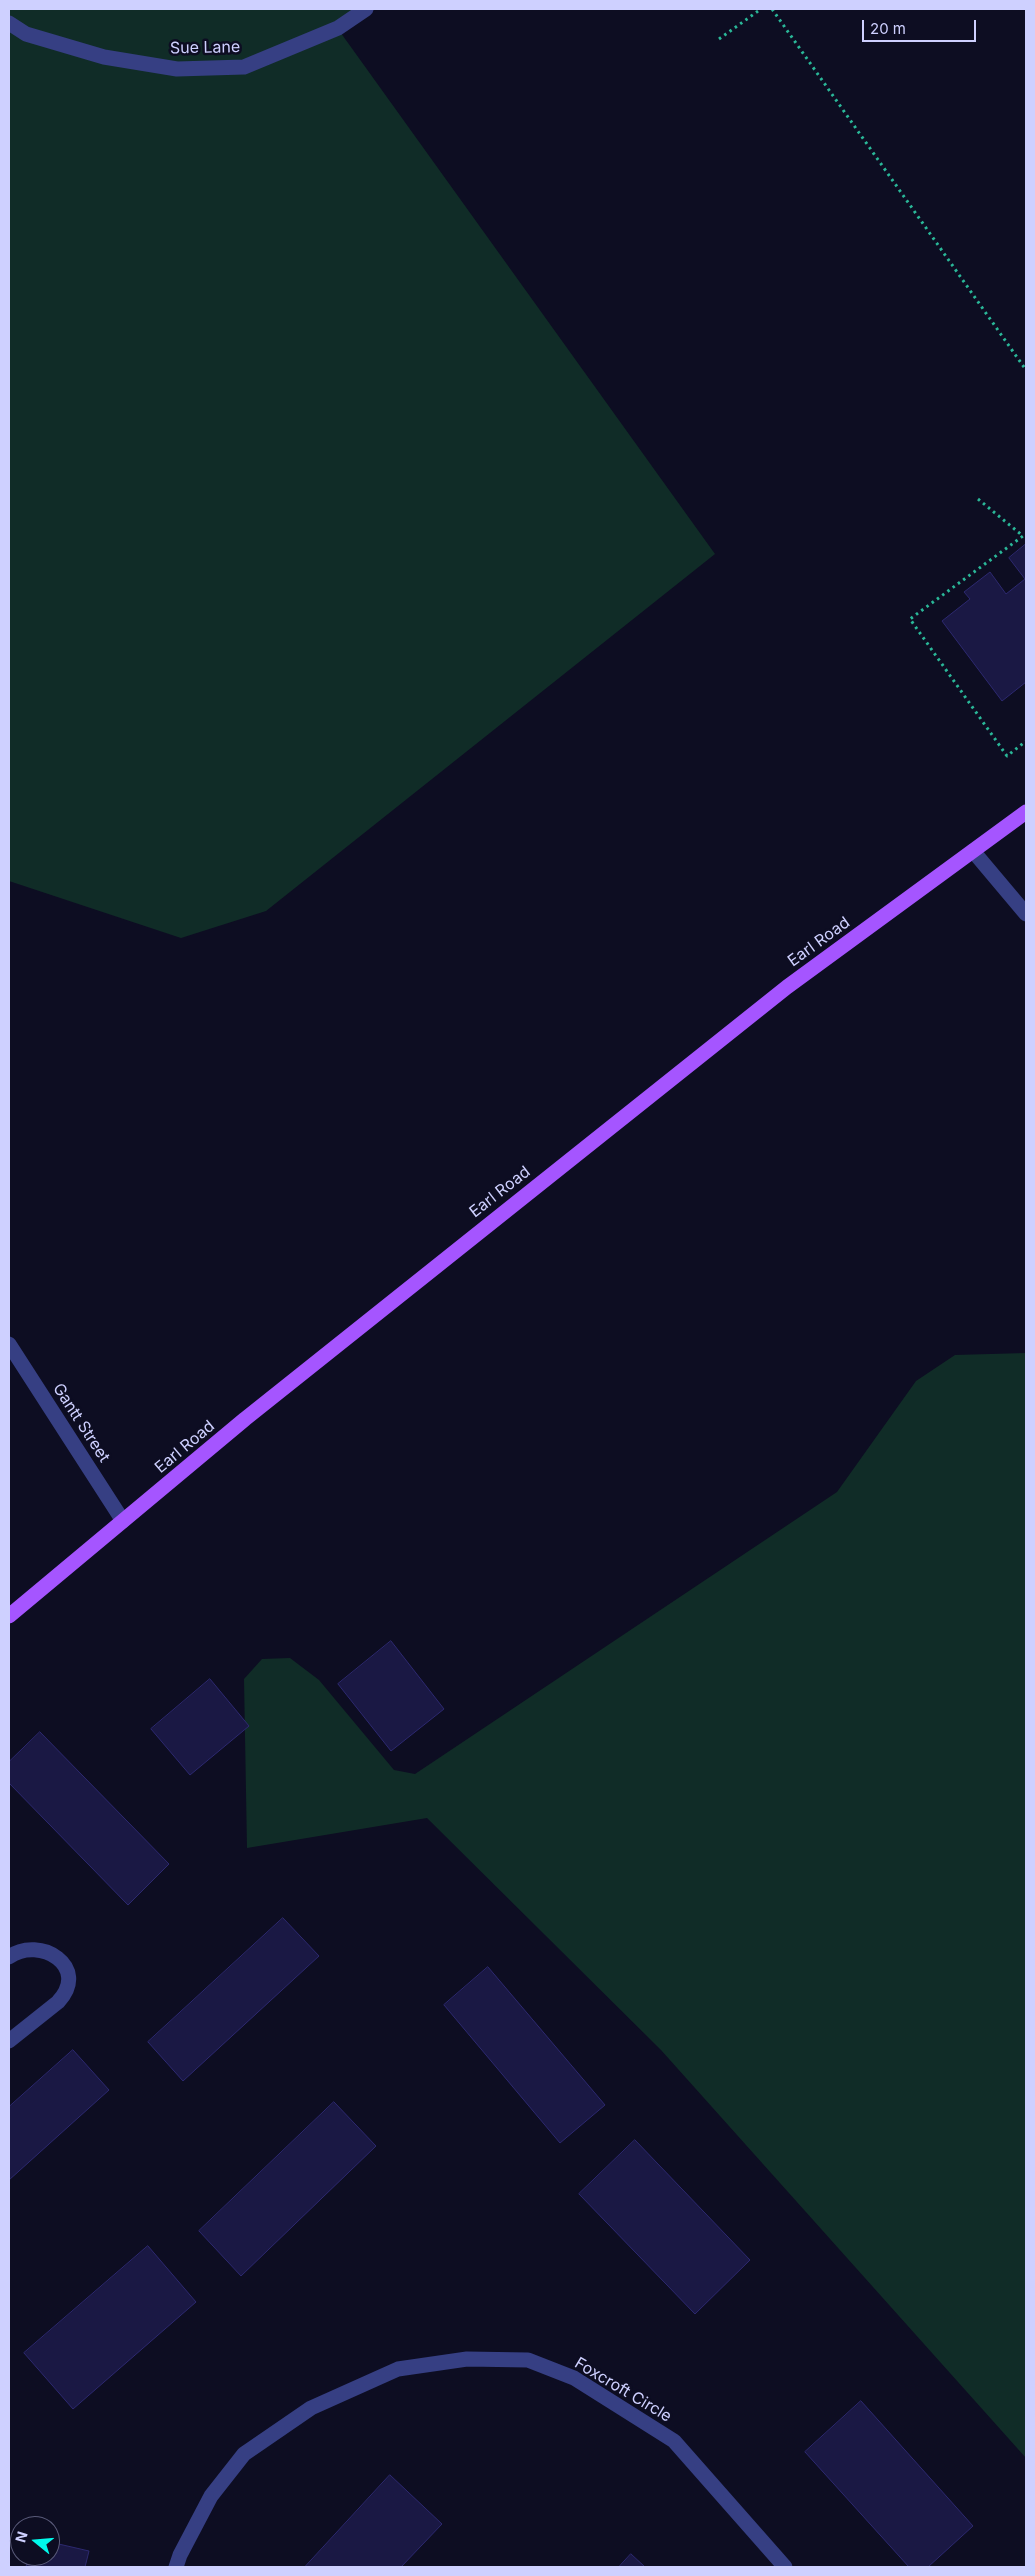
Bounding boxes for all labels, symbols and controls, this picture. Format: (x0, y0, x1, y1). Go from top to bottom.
scale bar (865, 10, 979, 42)
text: 20 m (870, 19, 906, 38)
street label: Sue Lane (170, 38, 240, 58)
street label: Earl Road (784, 913, 854, 971)
street label: Earl Road (466, 1162, 534, 1222)
street label: Gantt Street (48, 1380, 114, 1466)
street label: Earl Road (151, 1417, 219, 1477)
street label: Foxcroft Circle (571, 2354, 675, 2426)
north arrow (10, 2516, 60, 2566)
text: N (11, 2529, 31, 2544)

